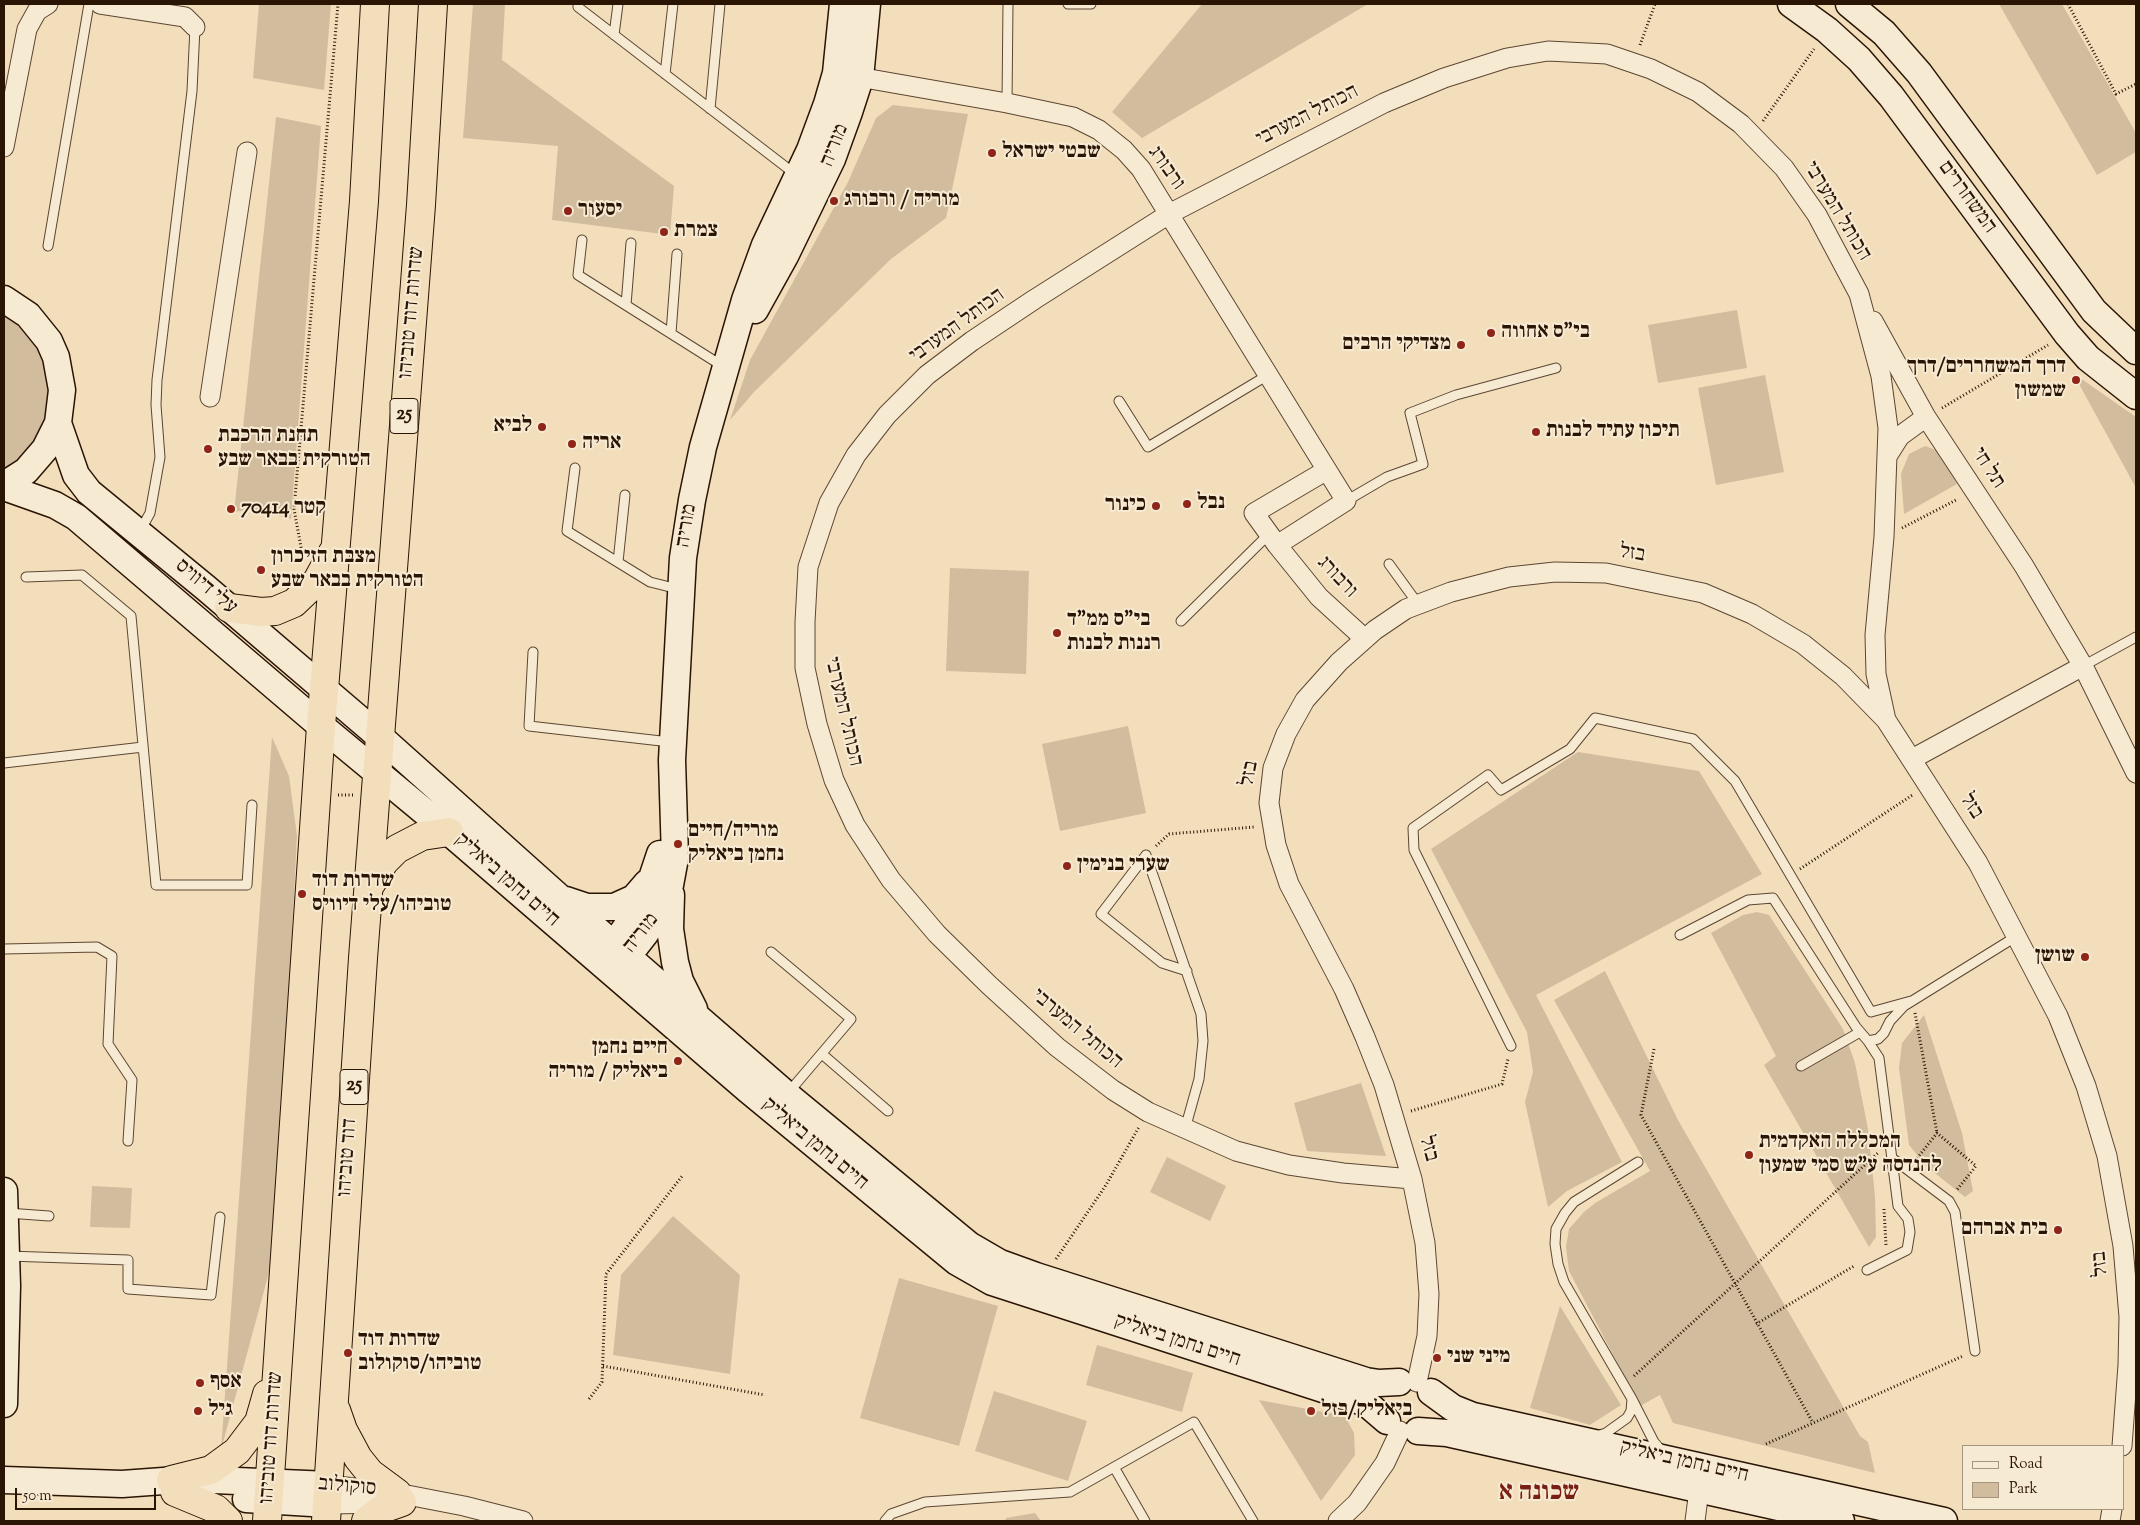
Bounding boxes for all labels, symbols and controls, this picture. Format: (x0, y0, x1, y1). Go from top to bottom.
street label: הכותל המערבי (1253, 80, 1363, 154)
street label: מוריה (816, 121, 856, 171)
place label: שבטי ישראל (1002, 140, 1101, 166)
street label: ורבורג (1141, 142, 1189, 196)
marker: שבטי ישראל (986, 147, 998, 159)
street label: המשחררים (1931, 157, 2001, 239)
street label: הכותל המערבי (1796, 158, 1876, 266)
place label: מוריה / ורבורג (844, 188, 960, 214)
marker: מוריה / ורבורג (828, 195, 840, 207)
place label: יסעור (578, 198, 622, 224)
marker: יסעור (562, 205, 574, 217)
place label: צמרת (674, 219, 718, 245)
marker: צמרת (658, 226, 670, 238)
street label: שדרות דוד טוביהו (395, 246, 431, 380)
street label: הכותל המערבי (905, 284, 1011, 370)
place label: בי"ס אחווה (1501, 320, 1590, 346)
marker: בי"ס אחווה (1485, 327, 1497, 339)
place label: מצדיקי הרבים (1342, 332, 1451, 358)
marker: מצדיקי הרבים (1455, 339, 1467, 351)
place label: דרך המשחררים/דרך שמשון (1907, 355, 2066, 405)
marker: דרך המשחררים/דרך שמשון (2070, 374, 2082, 386)
road number: 25 (390, 398, 418, 434)
place label: לביא (494, 414, 532, 440)
place label: תיכון עתיד לבנות (1546, 419, 1680, 445)
marker: לביא (536, 421, 548, 433)
place label: תחנת הרכבת הטורקית בבאר שבע (218, 424, 371, 474)
marker: תיכון עתיד לבנות (1530, 426, 1542, 438)
place label: אריה (582, 431, 622, 457)
marker: אריה (566, 438, 578, 450)
marker: תחנת הרכבת הטורקית בבאר שבע (202, 443, 214, 455)
street label: תל חי (1965, 444, 2009, 494)
place label: נבל (1197, 491, 1225, 517)
place label: כינור (1105, 493, 1146, 519)
place label: קטר 70414 (241, 496, 326, 522)
marker: נבל (1181, 498, 1193, 510)
marker: כינור (1150, 500, 1162, 512)
street label: מוריה (672, 502, 704, 550)
marker: קטר 70414 (225, 503, 237, 515)
street label: בזל (1617, 541, 1647, 569)
place label: מצבת הזיכרון הטורקית בבאר שבע (271, 545, 424, 595)
street label: ורבורג (1310, 552, 1362, 604)
street label: עלי דיוויס (169, 555, 241, 621)
marker: מצבת הזיכרון הטורקית בבאר שבע (255, 564, 267, 576)
place label: בי"ס ממ"ד רננות לבנות (1067, 608, 1161, 658)
marker: בי"ס ממ"ד רננות לבנות (1051, 627, 1063, 639)
street label: הכותל המערבי (817, 655, 867, 769)
street label: בזל (1236, 759, 1266, 789)
street label: בזל (1953, 789, 1987, 825)
place label: מוריה/חיים נחמן ביאליק (688, 819, 784, 869)
street label: חיים נחמן ביאליק (448, 828, 564, 934)
marker: מוריה/חיים נחמן ביאליק (672, 838, 684, 850)
place label: שערי בנימין (1077, 853, 1170, 879)
marker: שערי בנימין (1061, 860, 1073, 872)
place label: שדרות דוד טוביהו/עלי דיוויס (312, 869, 452, 919)
marker: שדרות דוד טוביהו/עלי דיוויס (296, 888, 308, 900)
street label: מוריה (619, 909, 665, 959)
place label: שושן (2035, 944, 2075, 970)
marker: שושן (2079, 951, 2091, 963)
street label: הכותל המערבי (1025, 984, 1127, 1076)
place label: חיים נחמן ביאליק / מוריה (548, 1036, 668, 1086)
marker: חיים נחמן ביאליק / מוריה (672, 1055, 684, 1067)
road number: 25 (340, 1070, 368, 1104)
street label: חיים נחמן ביאליק (756, 1093, 872, 1197)
street label: דוד טוביהו (334, 1118, 364, 1198)
place label: המכללה האקדמית להנדסה ע"ש סמי שמעון (1759, 1130, 1942, 1180)
street label: בזל (1412, 1133, 1442, 1165)
marker: המכללה האקדמית להנדסה ע"ש סמי שמעון (1743, 1149, 1755, 1161)
place label: בית אברהם (1961, 1217, 2048, 1243)
marker: בית אברהם (2052, 1224, 2064, 1236)
street label: בזל (2088, 1250, 2116, 1278)
street label: חיים נחמן ביאליק (1111, 1310, 1243, 1374)
place label: שדרות דוד טוביהו/סוקולוב (358, 1328, 482, 1378)
place label: מיני שני (1447, 1345, 1510, 1371)
marker: שדרות דוד טוביהו/סוקולוב (342, 1347, 354, 1359)
marker: מיני שני (1431, 1352, 1443, 1364)
place label: אסף (210, 1370, 242, 1396)
street label: שדרות דוד טוביהו (256, 1371, 290, 1505)
marker: אסף (194, 1377, 206, 1389)
place label: גיל (208, 1398, 233, 1424)
place label: ביאליק/בזל (1321, 1398, 1412, 1424)
marker: גיל (192, 1405, 204, 1417)
marker: ביאליק/בזל (1305, 1405, 1317, 1417)
street label: חיים נחמן ביאליק (1617, 1436, 1751, 1490)
legend (1962, 1445, 2125, 1510)
text: Road (2009, 1454, 2043, 1475)
street label: סוקולוב (317, 1473, 377, 1503)
scale bar (18, 1478, 159, 1510)
district label: שכונה א (1499, 1479, 1579, 1511)
text: Park (2009, 1479, 2038, 1500)
text: 50 m (23, 1486, 52, 1507)

